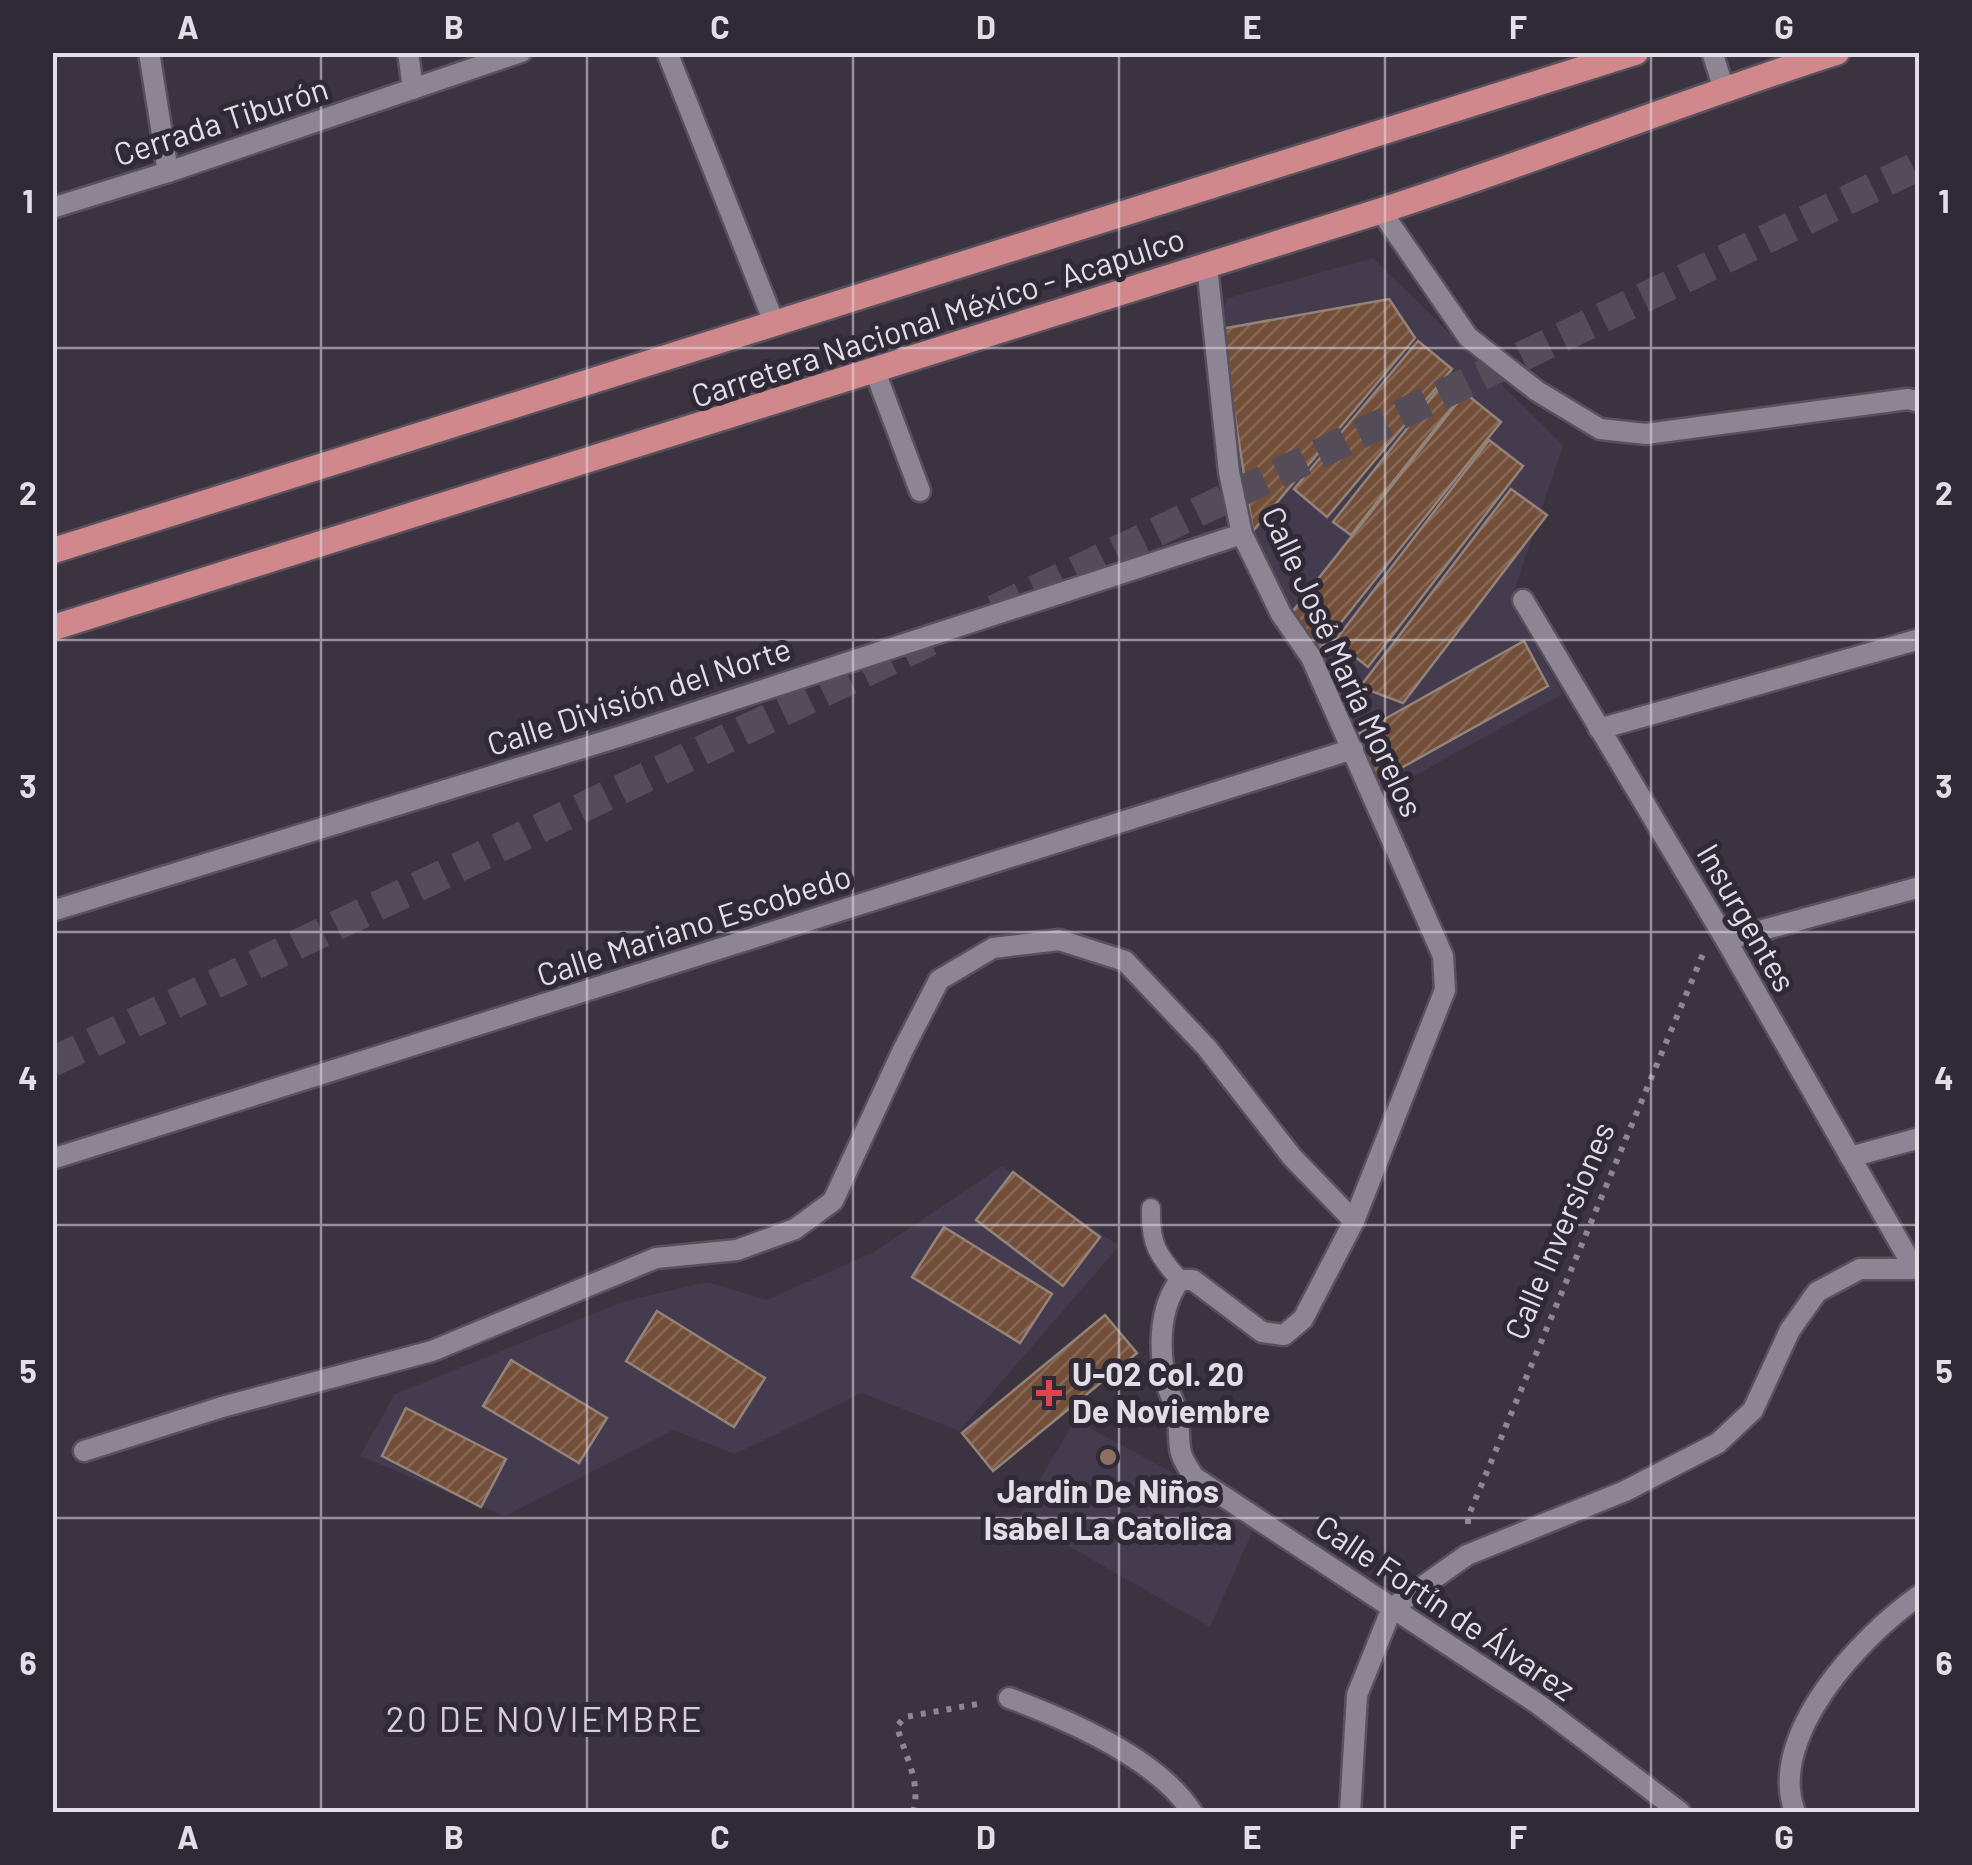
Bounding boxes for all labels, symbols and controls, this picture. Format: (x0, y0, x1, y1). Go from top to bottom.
text: A (177, 7, 199, 45)
text: B (444, 7, 464, 45)
text: C (710, 7, 730, 45)
text: D (976, 7, 996, 45)
text: E (1243, 7, 1261, 45)
text: F (1509, 7, 1527, 45)
text: G (1774, 7, 1794, 45)
street label: Cerrada Tiburón (109, 68, 332, 173)
text: 1 (22, 181, 34, 219)
text: 1 (1938, 181, 1950, 219)
street label: Carretera Nacional México - Acapulco (686, 218, 1189, 414)
text: 2 (19, 473, 37, 511)
text: 2 (1935, 473, 1953, 511)
street label: Calle José María Morelos (1255, 500, 1432, 822)
street label: Calle División del Norte (482, 628, 795, 762)
text: 3 (19, 766, 37, 804)
text: 3 (1935, 766, 1953, 804)
street label: Insurgentes (1690, 836, 1805, 998)
street label: Calle Mariano Escobedo (532, 855, 855, 993)
text: 4 (18, 1058, 38, 1096)
text: 4 (1934, 1058, 1954, 1096)
street label: Calle Inversiones (1495, 1116, 1621, 1345)
text: 5 (19, 1351, 37, 1389)
text: 5 (1935, 1351, 1953, 1389)
place label: U-02 Col. 20 De Noviembre (1072, 1354, 1270, 1429)
marker: U-02 Col. 20 De Noviembre (1036, 1380, 1062, 1406)
marker: Jardin De Niños Isabel La Catolica (1097, 1446, 1119, 1468)
place label: Jardin De Niños Isabel La Catolica (984, 1471, 1232, 1546)
street label: Calle Fortín de Álvarez (1310, 1506, 1583, 1707)
text: 6 (19, 1643, 37, 1681)
text: 6 (1935, 1643, 1953, 1681)
district label: 20 DE NOVIEMBRE (386, 1697, 704, 1739)
text: A (177, 1817, 199, 1855)
text: B (444, 1817, 464, 1855)
text: C (710, 1817, 730, 1855)
text: D (976, 1817, 996, 1855)
text: E (1243, 1817, 1261, 1855)
text: F (1509, 1817, 1527, 1855)
text: G (1774, 1817, 1794, 1855)

